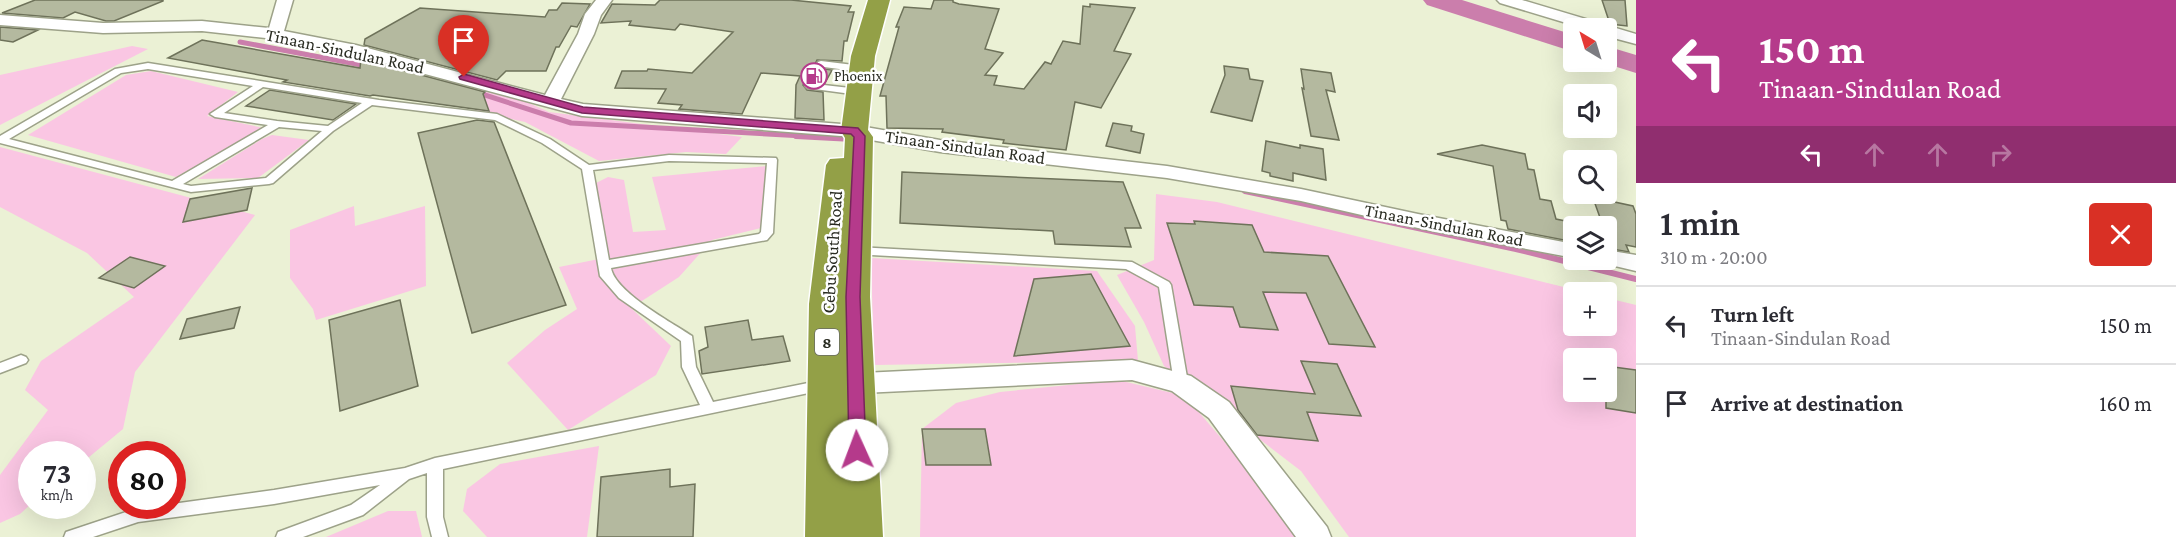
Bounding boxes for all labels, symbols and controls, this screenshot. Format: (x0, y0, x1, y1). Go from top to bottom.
pin (438, 15, 489, 77)
north arrow (1563, 18, 1617, 72)
map controls (1563, 18, 1617, 402)
street label: Tinaan-Sindulan Road (264, 24, 427, 78)
icon: arrive (447, 24, 480, 57)
icon: left (1660, 24, 1738, 102)
text: 150 m (1759, 25, 1864, 72)
fuel station icon: Phoenix (799, 61, 829, 91)
place label: Phoenix (834, 68, 883, 84)
text: Tinaan-Sindulan Road (1759, 74, 2001, 104)
button: sound (1563, 84, 1617, 138)
street label: Tinaan-Sindulan Road (884, 126, 1047, 168)
icon: left (1795, 138, 1828, 171)
icon: ahead (1858, 138, 1891, 171)
icon: ahead (1921, 138, 1954, 171)
icon: right (1984, 138, 2017, 171)
button: search (1563, 150, 1617, 204)
street label: Cebu South Road (818, 189, 846, 314)
street label: Tinaan-Sindulan Road (1363, 200, 1526, 250)
text: 1 min (1660, 203, 1740, 243)
button: close (2089, 203, 2152, 266)
button: layers (1563, 216, 1617, 270)
text: 310 m · 20:00 (1660, 246, 1768, 268)
button: + (1563, 282, 1617, 336)
text: Turn left (1711, 302, 1794, 327)
icon: left (1660, 309, 1693, 342)
text: 150 m (2100, 313, 2152, 338)
text: Tinaan-Sindulan Road (1711, 327, 1890, 349)
road number: 8 (815, 329, 839, 355)
button: − (1563, 348, 1617, 402)
icon: arrive (1660, 387, 1693, 420)
text: Arrive at destination (1711, 391, 1903, 416)
text: 160 m (2099, 391, 2152, 416)
position arrow (825, 418, 889, 482)
speed limit sign: 80 (108, 441, 186, 519)
text: 73 (43, 456, 71, 489)
text: km/h (41, 487, 73, 503)

